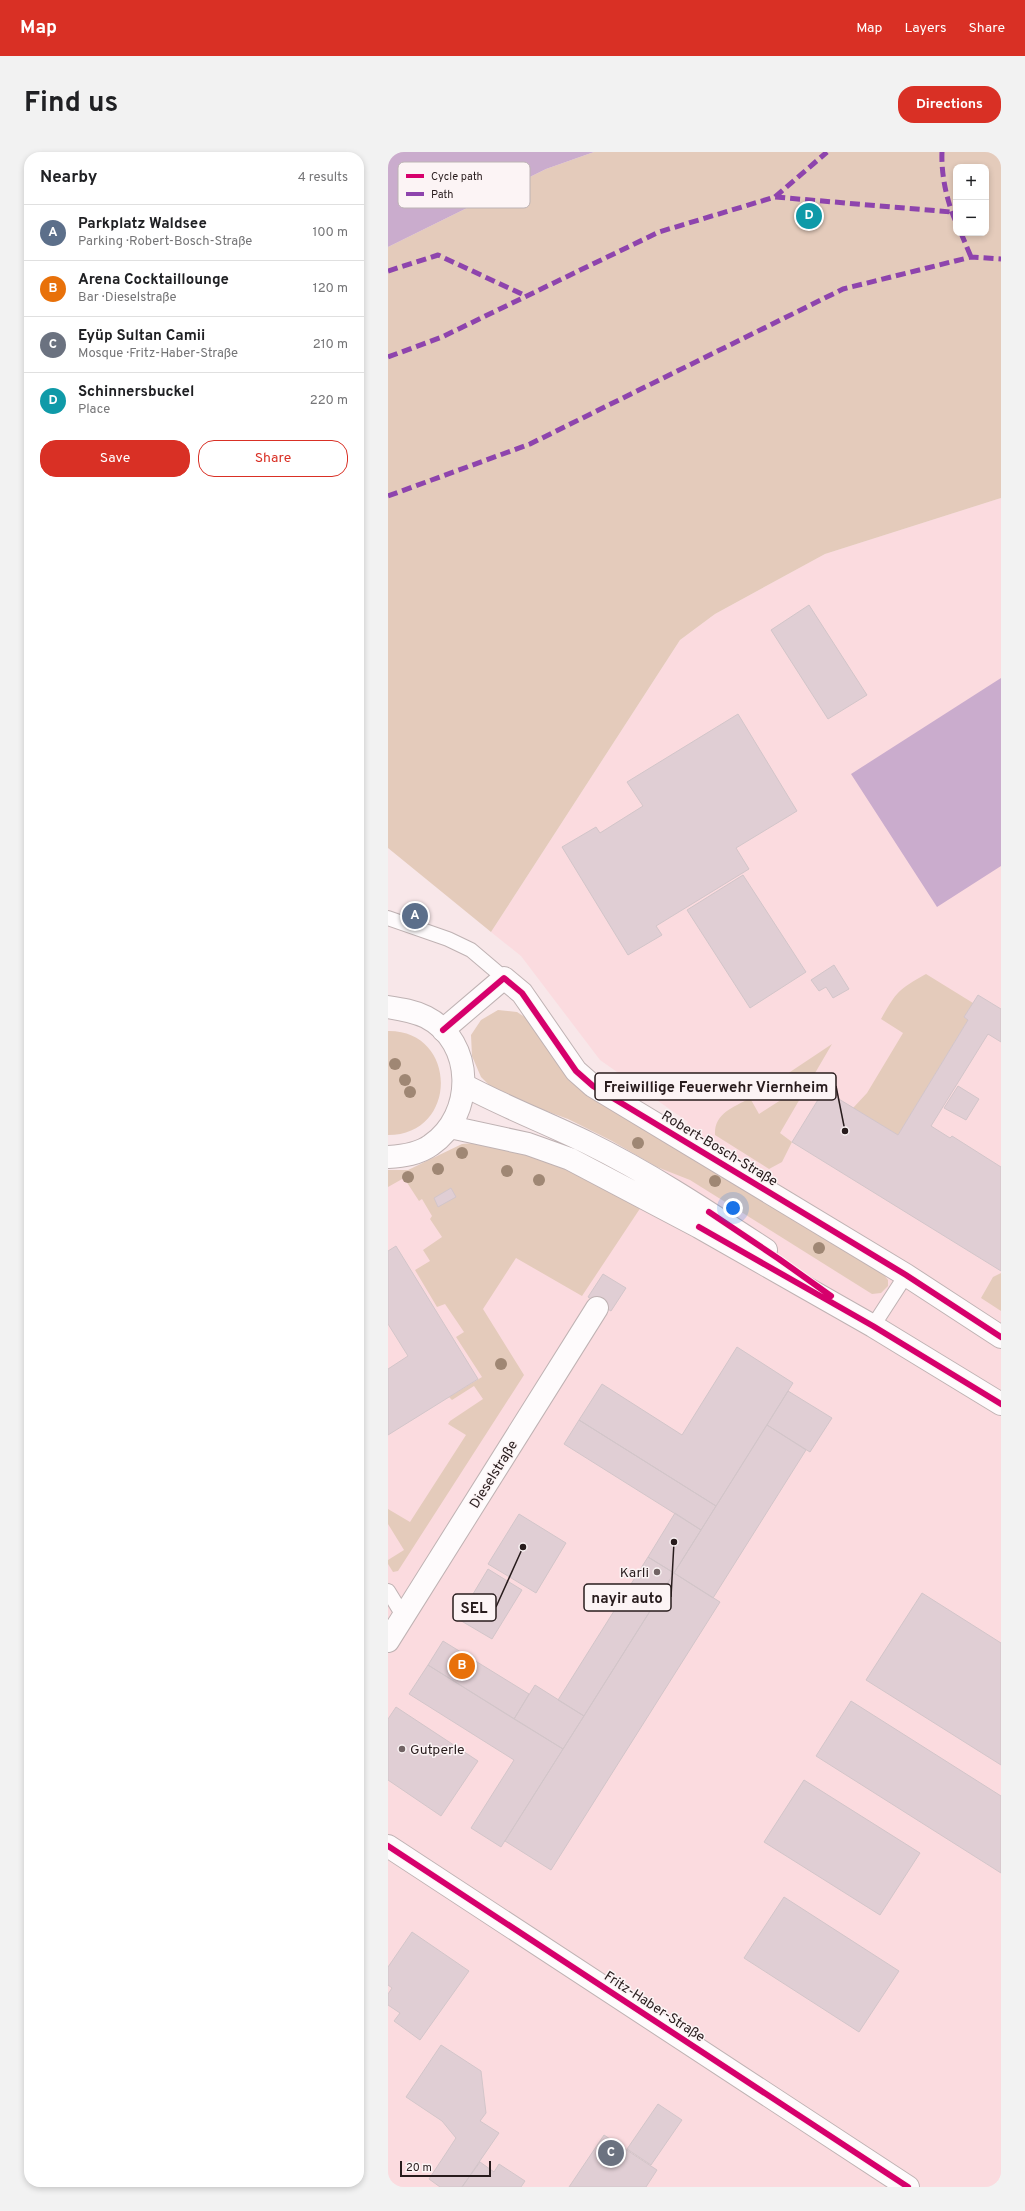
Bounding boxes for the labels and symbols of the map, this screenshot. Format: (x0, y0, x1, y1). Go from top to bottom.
legend (398, 162, 530, 208)
text: Cycle path (431, 170, 483, 184)
text: Path (431, 188, 453, 202)
pin: D (796, 201, 822, 231)
pin: A (402, 901, 428, 931)
callout: Freiwillige Feuerwehr Viernheim (595, 1073, 836, 1100)
text: Freiwillige Feuerwehr Viernheim (604, 1079, 828, 1098)
street label: Robert-Bosch-Straße (658, 1108, 780, 1191)
your location (723, 1198, 743, 1218)
street label: Dieselstraße (467, 1438, 522, 1512)
place label: Karli (620, 1565, 649, 1582)
marker: Karli (652, 1567, 662, 1577)
callout: nayir auto (584, 1584, 671, 1611)
text: nayir auto (591, 1590, 663, 1609)
callout: SEL (453, 1594, 496, 1621)
text: SEL (461, 1600, 488, 1619)
pin: B (449, 1651, 475, 1681)
place label: Gutperle (410, 1742, 465, 1759)
marker: Gutperle (397, 1744, 407, 1754)
street label: Fritz-Haber-Straße (600, 1968, 708, 2046)
pin: C (598, 2138, 624, 2168)
scale bar (400, 2159, 491, 2178)

